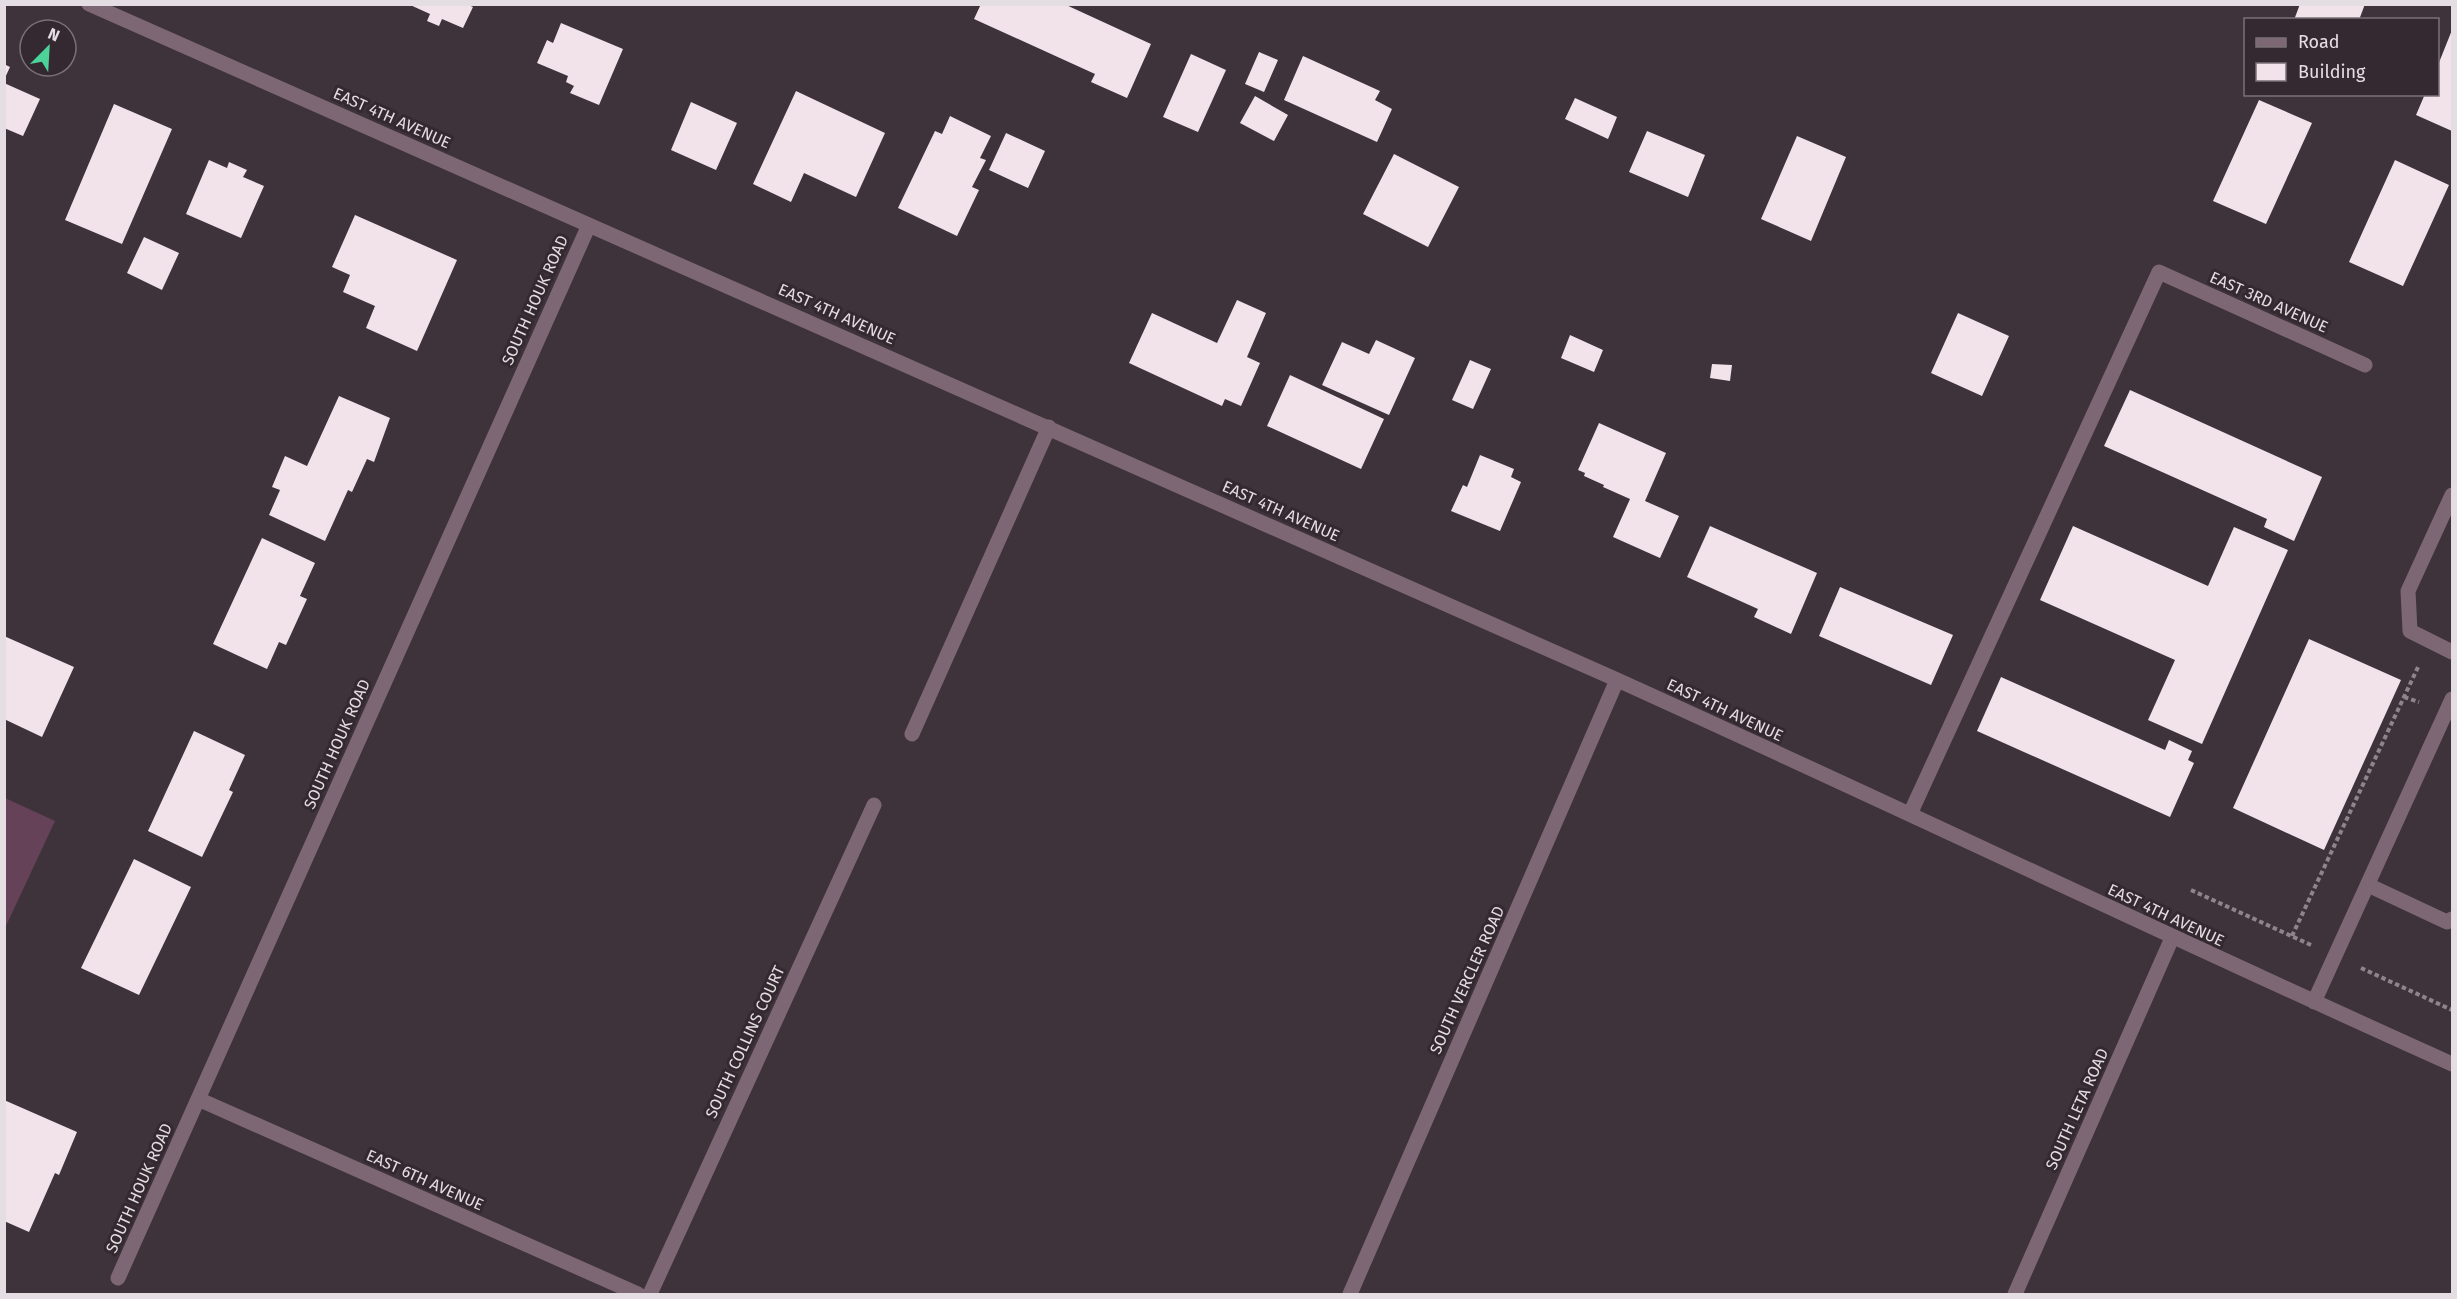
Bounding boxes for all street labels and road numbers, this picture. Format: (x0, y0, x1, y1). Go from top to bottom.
street label: EAST 4TH AVENUE (330, 84, 454, 152)
street label: SOUTH HOUK ROAD (498, 232, 572, 368)
street label: EAST 3RD AVENUE (2207, 267, 2331, 337)
street label: EAST 4TH AVENUE (775, 280, 899, 348)
street label: EAST 4TH AVENUE (1219, 477, 1343, 545)
street label: EAST 4TH AVENUE (1664, 675, 1786, 745)
street label: SOUTH HOUK ROAD (300, 676, 374, 812)
street label: EAST 4TH AVENUE (2105, 880, 2227, 950)
street label: SOUTH VERCLER ROAD (1426, 903, 1508, 1057)
street label: SOUTH COLLINS COURT (701, 962, 789, 1121)
street label: SOUTH LETA ROAD (2042, 1045, 2112, 1173)
street label: SOUTH HOUK ROAD (102, 1120, 176, 1256)
street label: EAST 6TH AVENUE (363, 1146, 487, 1214)

